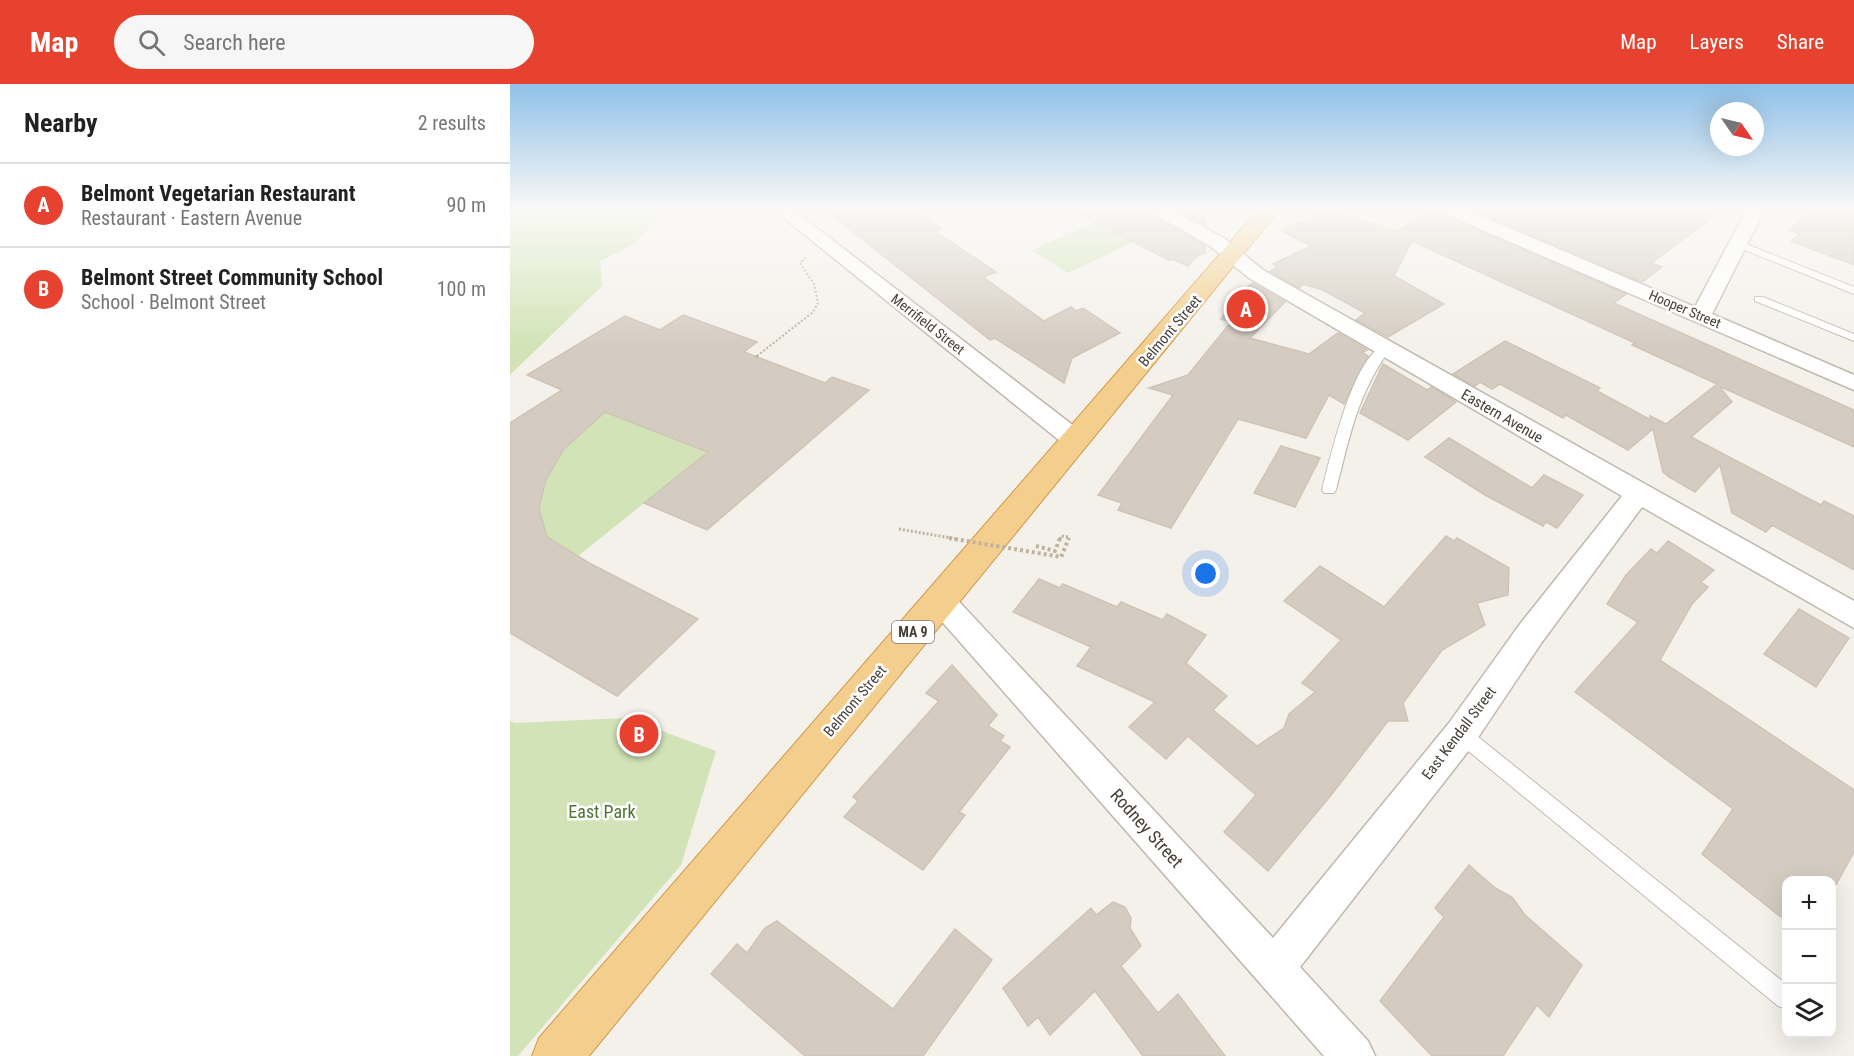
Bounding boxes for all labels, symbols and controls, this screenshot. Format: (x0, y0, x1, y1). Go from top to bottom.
search box (114, 15, 534, 69)
text: Map (30, 26, 78, 59)
icon: search (135, 26, 168, 59)
text: Search here (183, 30, 286, 55)
text: Map (1620, 30, 1657, 54)
text: Layers (1690, 30, 1744, 54)
text: Share (1777, 30, 1824, 54)
north arrow (1710, 102, 1764, 156)
text: Nearby (24, 108, 98, 138)
text: 2 results (418, 111, 486, 135)
text: Belmont Vegetarian Restaurant (81, 181, 355, 206)
text: A (38, 193, 49, 217)
text: 90 m (447, 193, 486, 217)
text: Restaurant · Eastern Avenue (81, 206, 302, 230)
text: Belmont Street Community School (81, 265, 383, 290)
text: B (38, 277, 49, 301)
text: 100 m (437, 277, 486, 301)
pin: A (1226, 286, 1266, 332)
street label: Hooper Street (1647, 287, 1723, 331)
text: School · Belmont Street (81, 290, 266, 314)
street label: Merrifield Street (888, 290, 968, 358)
street label: Belmont Street (1135, 292, 1205, 370)
street label: Eastern Avenue (1458, 385, 1546, 447)
your location (1191, 559, 1220, 588)
road number: MA 9 (892, 621, 934, 643)
street label: Belmont Street (820, 662, 890, 740)
street label: East Kendall Street (1418, 683, 1500, 783)
pin: B (620, 712, 658, 756)
street label: Rodney Street (1106, 784, 1188, 872)
park label: East Park (568, 801, 636, 822)
map controls (1782, 876, 1836, 1038)
button: + (1782, 876, 1836, 930)
button: − (1782, 930, 1836, 984)
button: layers (1782, 984, 1836, 1038)

